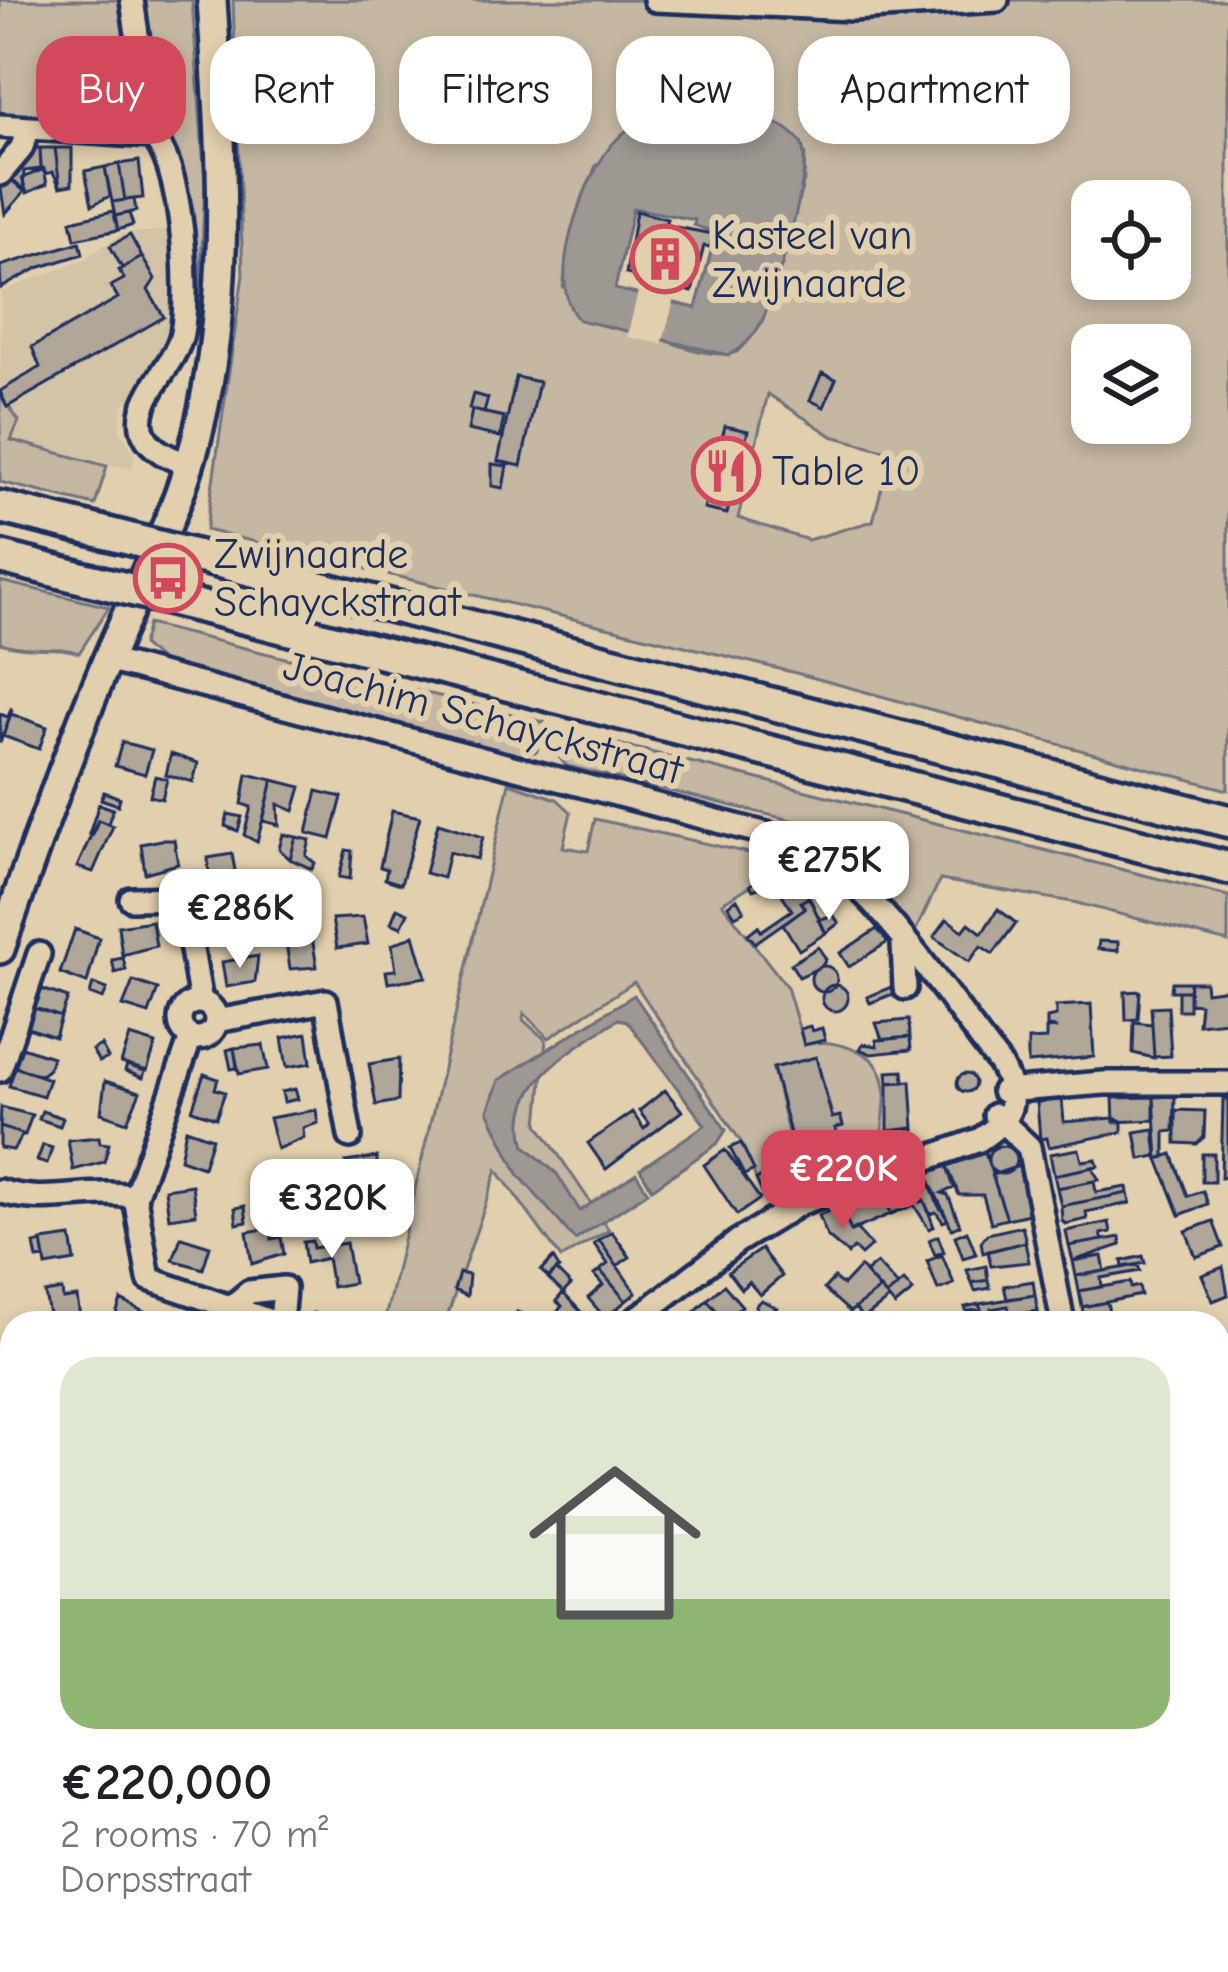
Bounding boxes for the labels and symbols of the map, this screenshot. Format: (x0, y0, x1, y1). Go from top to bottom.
place label: Kasteel van Zwijnaarde (712, 211, 912, 308)
building icon: Kasteel van Zwijnaarde (630, 224, 700, 294)
restaurant icon: Table 10 (691, 436, 761, 506)
place label: Table 10 (772, 447, 921, 496)
place label: Zwijnaarde Schayckstraat (214, 530, 463, 627)
bus stop icon: Zwijnaarde Schayckstraat (133, 543, 203, 613)
street label: Joachim Schayckstraat (278, 641, 690, 795)
pin: €275K (745, 821, 913, 923)
pin: €286K (156, 869, 324, 971)
pin: €220K (759, 1130, 927, 1232)
pin: €320K (248, 1159, 416, 1261)

